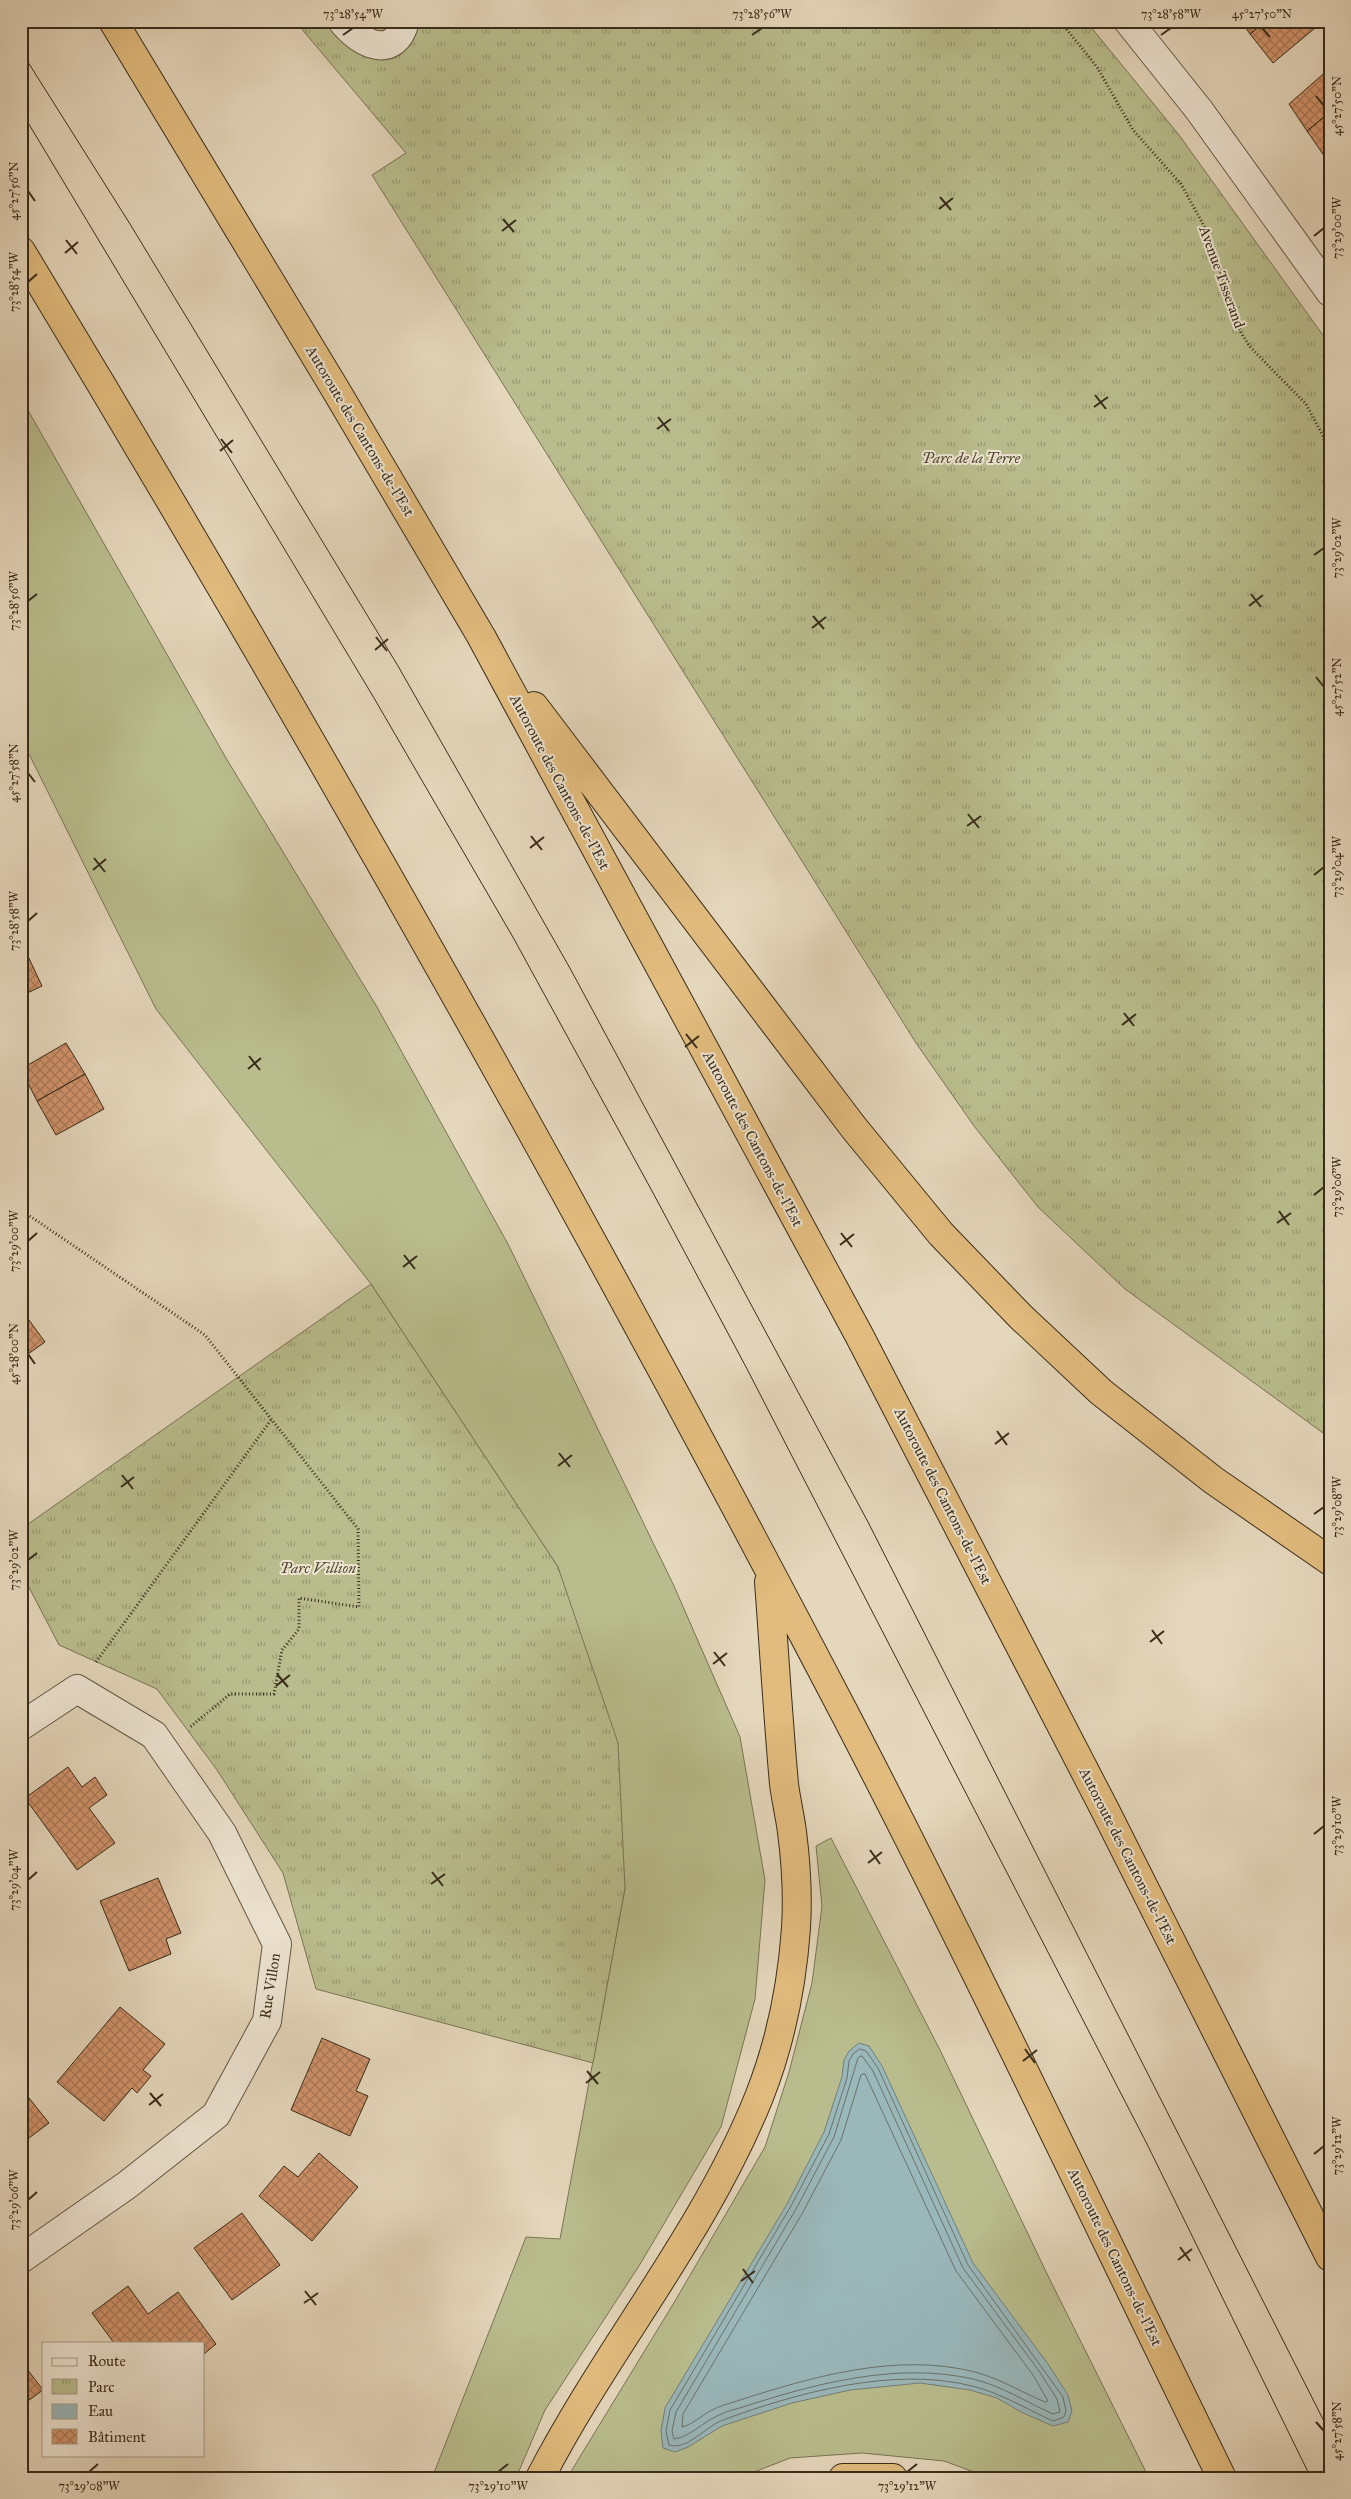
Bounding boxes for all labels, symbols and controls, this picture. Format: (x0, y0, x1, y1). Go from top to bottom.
text: 73°28'54"W (323, 7, 383, 21)
text: 73°28'56"W (732, 7, 792, 21)
text: 73°28'58"W (1141, 7, 1201, 21)
text: 45°27'50"N (1232, 7, 1292, 21)
text: 45°27'50"N (1330, 76, 1344, 136)
text: 45°27'56"N (7, 161, 21, 221)
text: 73°29'00"W (1330, 196, 1344, 259)
street label: Avenue Tisserand (1195, 222, 1249, 331)
text: 73°28'54"W (7, 252, 21, 312)
street label: Autoroute des Cantons-de-l'Est (301, 342, 419, 520)
park label: Parc de la Terre (922, 449, 1020, 467)
text: 73°29'02"W (1330, 517, 1344, 578)
text: 73°28'56"W (7, 571, 21, 631)
text: 45°27'52"N (1330, 658, 1344, 716)
street label: Autoroute des Cantons-de-l'Est (506, 690, 614, 873)
text: 45°27'58"N (7, 743, 21, 803)
text: 73°29'04"W (1330, 836, 1344, 898)
text: 73°28'58"W (7, 891, 21, 951)
street label: Autoroute des Cantons-de-l'Est (699, 1047, 807, 1230)
text: 73°29'06"W (1330, 1156, 1344, 1218)
text: 73°29'00"W (7, 1209, 21, 1272)
text: 45°28'00"N (7, 1323, 21, 1385)
street label: Autoroute des Cantons-de-l'Est (890, 1404, 996, 1588)
text: 73°29'08"W (1330, 1476, 1344, 1538)
text: 73°29'02"W (7, 1529, 21, 1590)
park label: Parc Villion (280, 1559, 356, 1577)
street label: Autoroute des Cantons-de-l'Est (1075, 1764, 1181, 1948)
text: 73°29'10"W (1330, 1796, 1344, 1856)
text: 73°29'04"W (7, 1849, 21, 1911)
street label: Rue Villon (256, 1952, 284, 2020)
text: 73°29'12"W (1330, 2116, 1344, 2175)
street label: Autoroute des Cantons-de-l'Est (1064, 2164, 1166, 2350)
text: 73°29'06"W (7, 2169, 21, 2231)
legend (42, 2342, 205, 2456)
text: Route (88, 2352, 126, 2370)
text: Parc (88, 2378, 115, 2396)
text: 45°27'58"N (1330, 2401, 1344, 2461)
text: Eau (88, 2402, 113, 2420)
text: Bâtiment (88, 2428, 147, 2446)
text: 73°29'08"W (58, 2479, 120, 2493)
text: 73°29'10"W (468, 2479, 528, 2493)
text: 73°29'12"W (878, 2479, 937, 2493)

